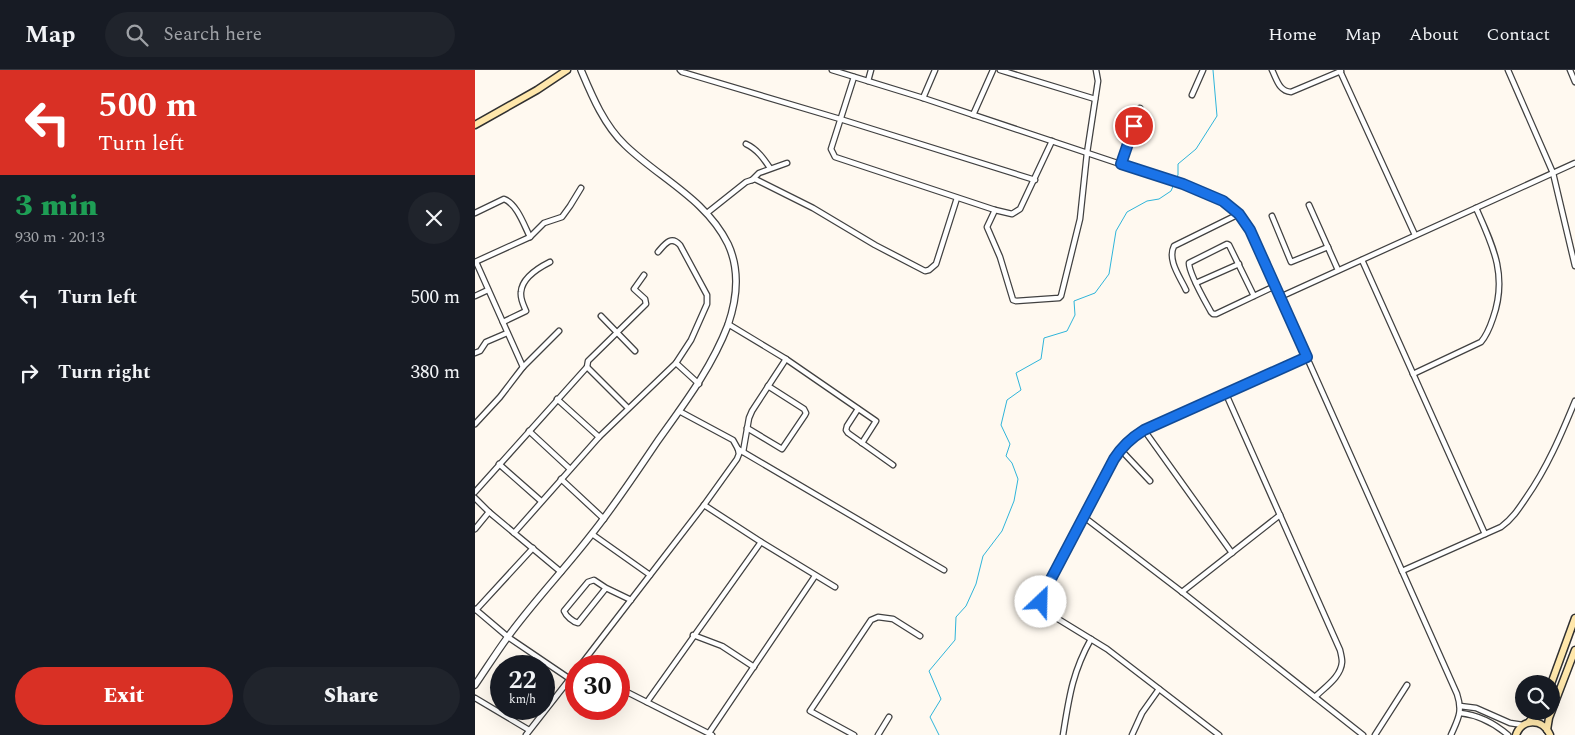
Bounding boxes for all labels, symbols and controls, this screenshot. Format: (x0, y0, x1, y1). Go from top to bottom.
search box (105, 12, 455, 57)
text: Map (25, 17, 75, 53)
text: Search here (163, 20, 262, 49)
icon: search (123, 21, 151, 49)
text: Home (1268, 21, 1317, 48)
text: Map (1345, 21, 1381, 48)
text: About (1409, 21, 1459, 48)
text: Contact (1487, 21, 1550, 48)
text: 500 m (98, 79, 197, 132)
icon: left (15, 90, 80, 155)
pin (1113, 105, 1155, 147)
icon: arrive (1120, 112, 1148, 140)
text: Turn left (98, 127, 184, 160)
text: 3 min (15, 183, 98, 229)
button: close (408, 192, 460, 244)
text: 930 m · 20:13 (15, 225, 105, 249)
text: Turn left (58, 283, 137, 312)
text: 500 m (410, 283, 460, 312)
icon: left (15, 284, 43, 312)
text: Turn right (58, 358, 151, 387)
text: 380 m (410, 358, 460, 387)
icon: right (15, 359, 43, 387)
position arrow (1014, 575, 1066, 627)
speed limit sign: 30 (565, 655, 630, 720)
text: 22 (508, 662, 537, 700)
button: Exit (15, 667, 233, 725)
button: Share (243, 667, 460, 725)
map controls (1515, 675, 1560, 720)
button: search (1515, 675, 1560, 720)
text: km/h (509, 690, 536, 709)

